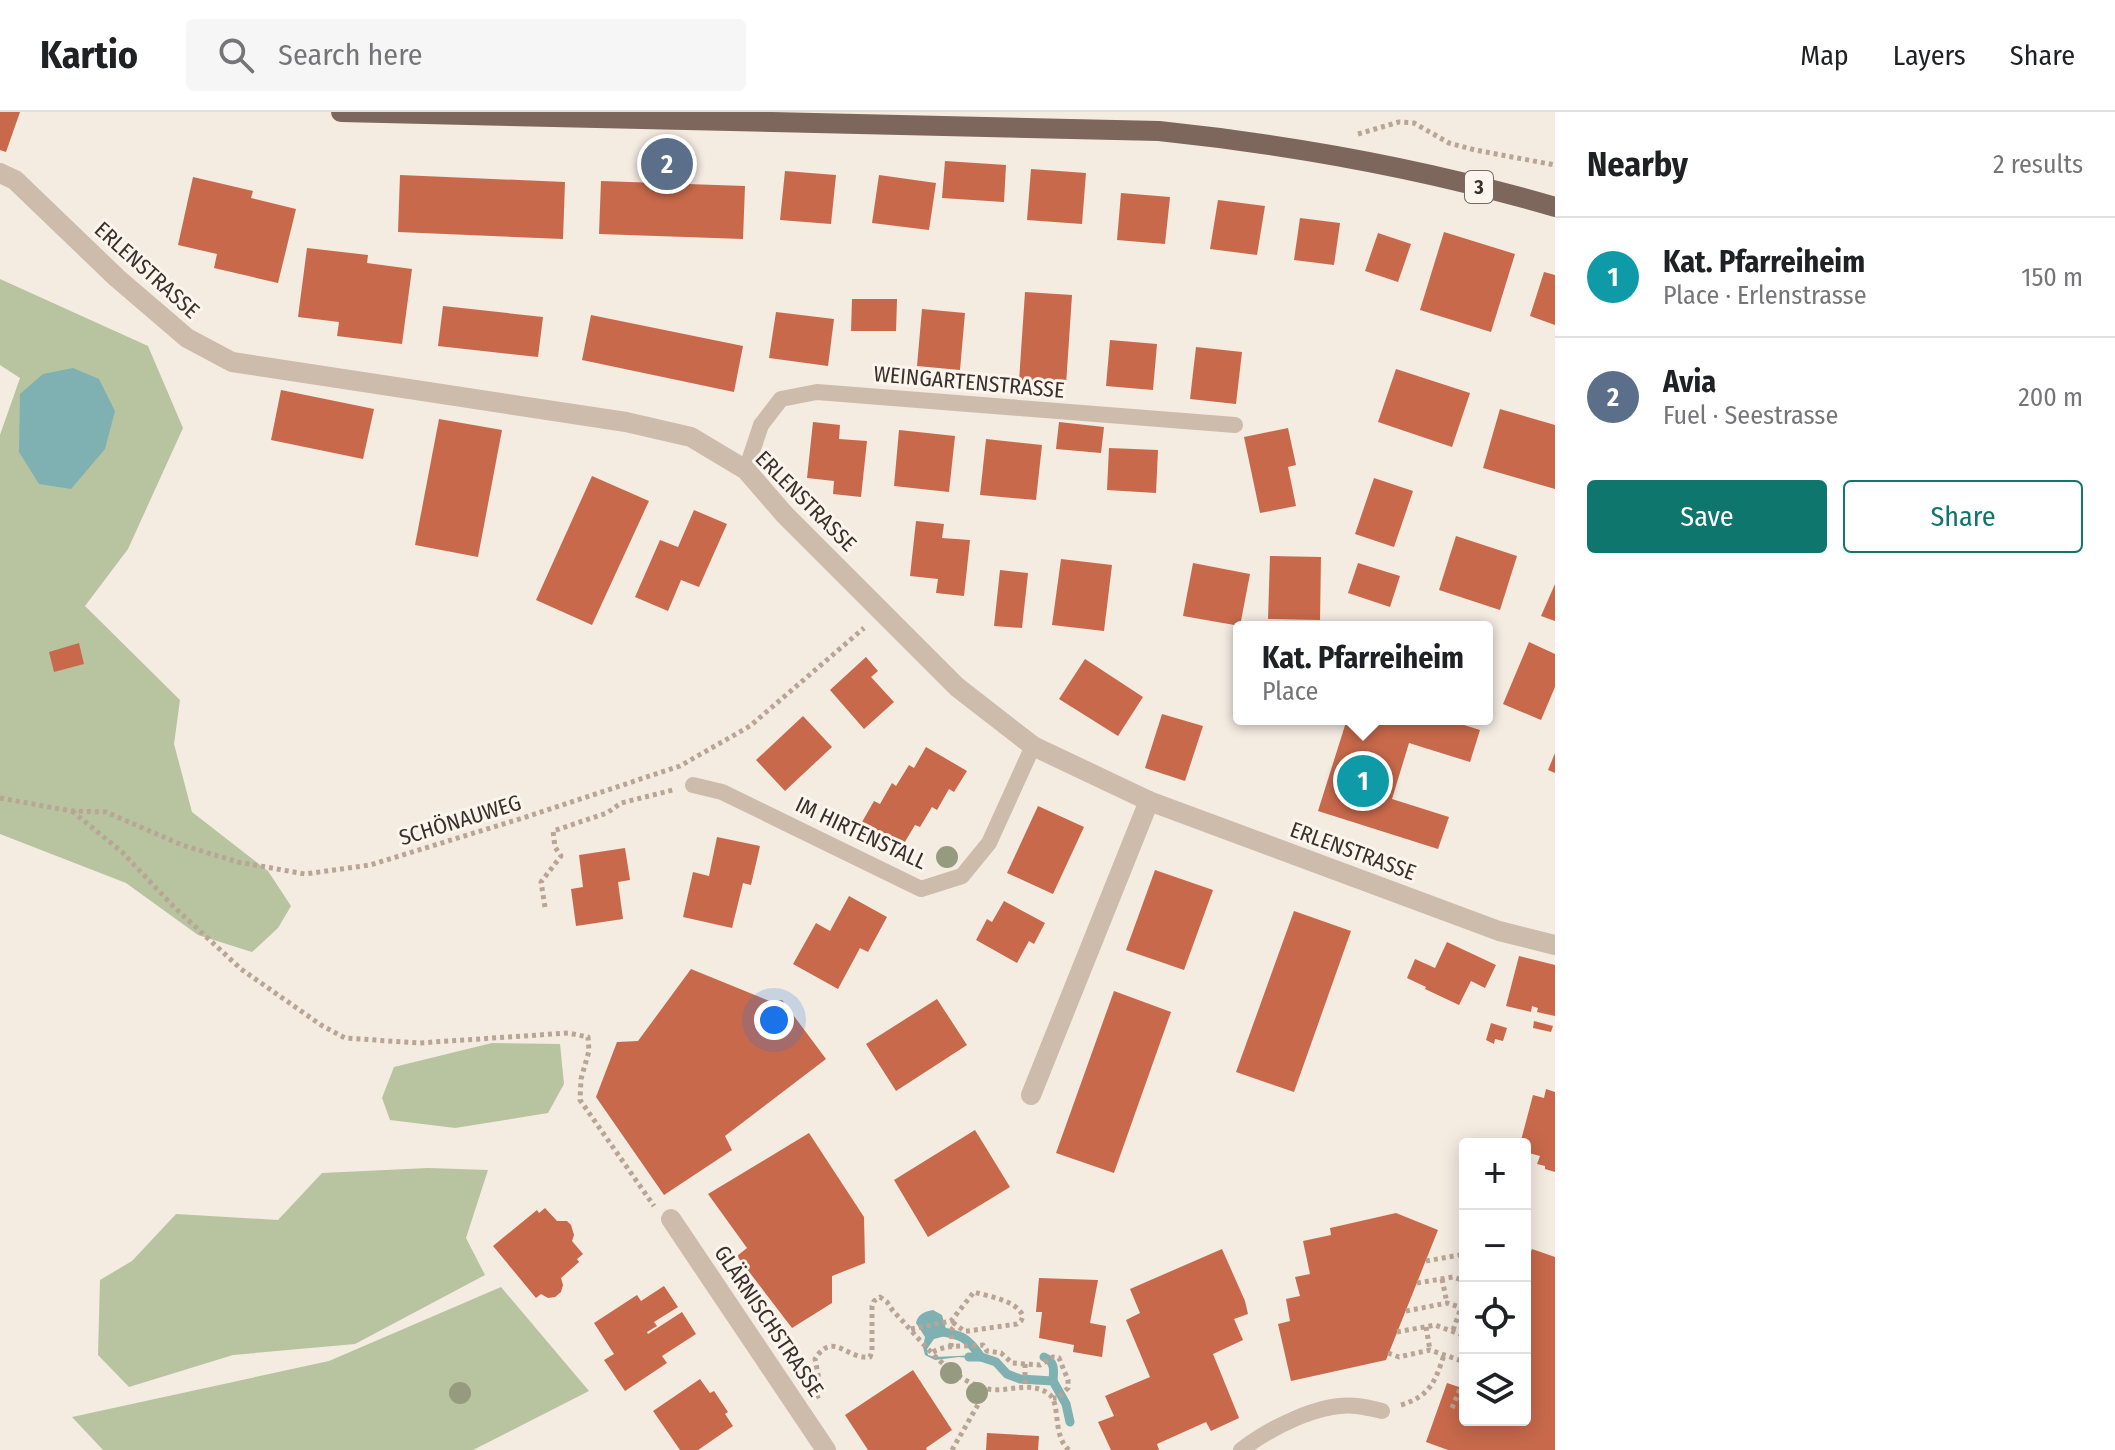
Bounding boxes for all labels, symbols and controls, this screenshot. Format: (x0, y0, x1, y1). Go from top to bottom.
search box (186, 19, 746, 91)
text: Kartio (40, 32, 138, 78)
icon: search (214, 33, 258, 77)
text: Search here (278, 37, 423, 73)
text: Map (1800, 39, 1849, 72)
text: Layers (1893, 39, 1966, 72)
text: Share (2010, 39, 2075, 72)
pin: 2 (641, 134, 693, 194)
text: Nearby (1587, 144, 1688, 185)
text: 2 results (1993, 149, 2083, 180)
road number: 3 (1465, 171, 1493, 203)
street label: ERLENSTRASSE (89, 216, 205, 324)
text: Kat. Pfarreiheim (1663, 244, 1865, 280)
text: 1 (1608, 262, 1619, 293)
text: 150 m (2021, 262, 2083, 293)
text: Place · Erlenstrasse (1663, 280, 1867, 311)
street label: WEINGARTENSTRASSE (872, 360, 1066, 404)
text: Avia (1663, 364, 1716, 400)
text: 2 (1607, 382, 1619, 413)
text: 200 m (2018, 382, 2083, 413)
text: Fuel · Seestrasse (1663, 400, 1838, 431)
street label: ERLENSTRASSE (750, 445, 862, 557)
button: Save (1587, 480, 1827, 553)
button: Share (1843, 480, 2083, 553)
popup (1233, 621, 1493, 725)
text: Kat. Pfarreiheim (1262, 640, 1464, 676)
text: Place (1262, 676, 1318, 707)
pin: 1 (1337, 751, 1389, 811)
street label: SCHÖNAUWEG (396, 789, 524, 851)
street label: IM HIRTENSTALL (791, 791, 931, 875)
street label: ERLENSTRASSE (1286, 816, 1420, 886)
your location (754, 1000, 794, 1040)
map controls (1459, 1138, 1531, 1426)
button: + (1459, 1138, 1531, 1210)
button: − (1459, 1210, 1531, 1282)
street label: GLÄRNISCHSTRASSE (708, 1240, 830, 1402)
button: locate (1459, 1282, 1531, 1354)
button: layers (1459, 1354, 1531, 1426)

